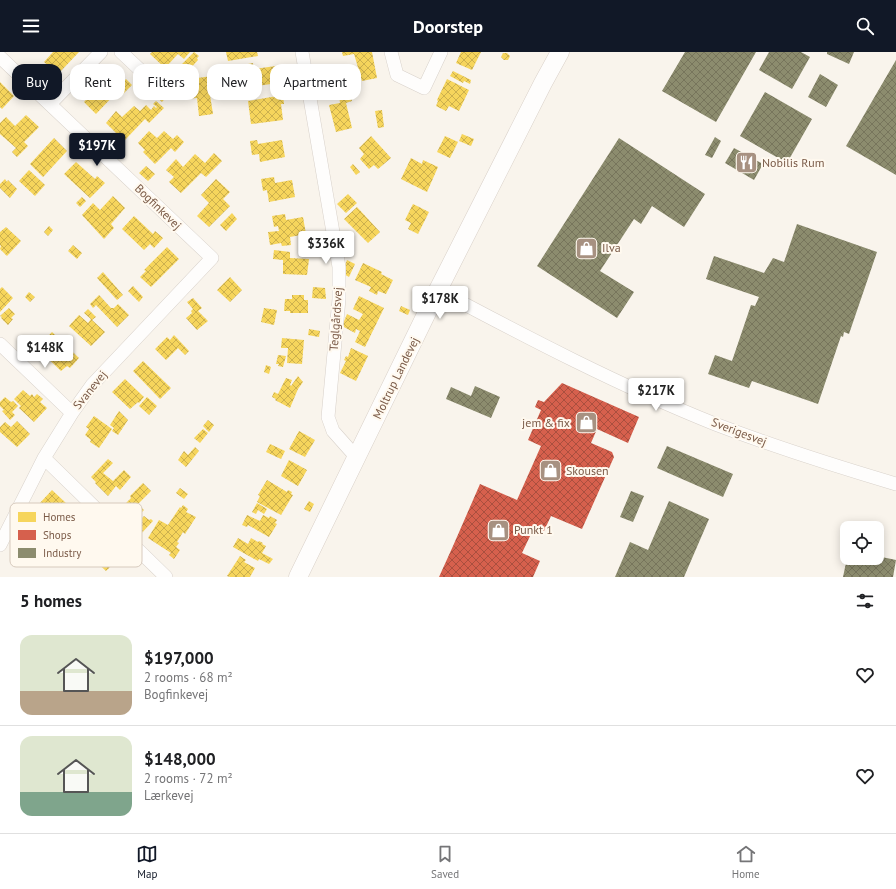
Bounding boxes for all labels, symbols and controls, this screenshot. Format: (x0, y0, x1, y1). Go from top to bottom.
icon: menu (20, 15, 42, 37)
text: Doorstep (413, 15, 483, 38)
icon: search (854, 15, 876, 37)
chip: Buy (12, 64, 62, 100)
chip: Rent (70, 64, 125, 100)
chip: Filters (133, 64, 199, 100)
chip: New (207, 64, 262, 100)
chip: Apartment (270, 64, 361, 100)
pin: $197K (69, 133, 125, 167)
text: $197K (78, 137, 116, 154)
restaurant icon: Nobilis Rum (734, 150, 760, 176)
place label: Nobilis Rum (762, 155, 824, 170)
street label: Bogfinkevej (132, 181, 185, 233)
pin: $336K (298, 231, 354, 265)
text: $336K (307, 235, 345, 252)
shop icon: Ilva (574, 235, 600, 261)
place label: Ilva (602, 240, 621, 255)
pin: $178K (412, 286, 468, 320)
street label: Teglgårdsvej (326, 287, 345, 351)
text: $178K (421, 290, 459, 307)
street label: Moltrup Landevej (369, 334, 422, 421)
pin: $148K (17, 335, 73, 369)
text: $148K (26, 339, 64, 356)
street label: Svanevej (69, 367, 110, 412)
pin: $217K (628, 378, 684, 412)
text: $217K (637, 382, 675, 399)
shop icon: jem & fix (573, 410, 599, 436)
street label: Sverigesvej (709, 414, 769, 449)
place label: jem & fix (522, 415, 570, 430)
shop icon: Skousen (538, 458, 564, 484)
place label: Skousen (566, 463, 609, 478)
legend (10, 503, 142, 567)
text: Homes (43, 510, 76, 524)
shop icon: Punkt 1 (485, 517, 511, 543)
map controls (840, 521, 884, 565)
button: locate (840, 521, 884, 565)
place label: Punkt 1 (514, 522, 553, 537)
text: Shops (43, 528, 72, 542)
text: Industry (43, 546, 82, 560)
text: 5 homes (20, 590, 82, 612)
icon: filters (854, 590, 876, 612)
text: $197,000 (144, 647, 214, 669)
icon: home (52, 651, 100, 699)
icon: heart (854, 664, 876, 686)
text: 2 rooms · 68 m² (144, 669, 233, 686)
text: Bogfinkevej (144, 686, 208, 703)
text: $148,000 (144, 748, 216, 770)
icon: home (52, 752, 100, 800)
icon: heart (854, 765, 876, 787)
text: 2 rooms · 72 m² (144, 770, 233, 787)
text: Lærkevej (144, 787, 194, 804)
tab: Map (136, 843, 158, 881)
tab: Saved (431, 843, 459, 881)
tab: Home (732, 843, 760, 881)

